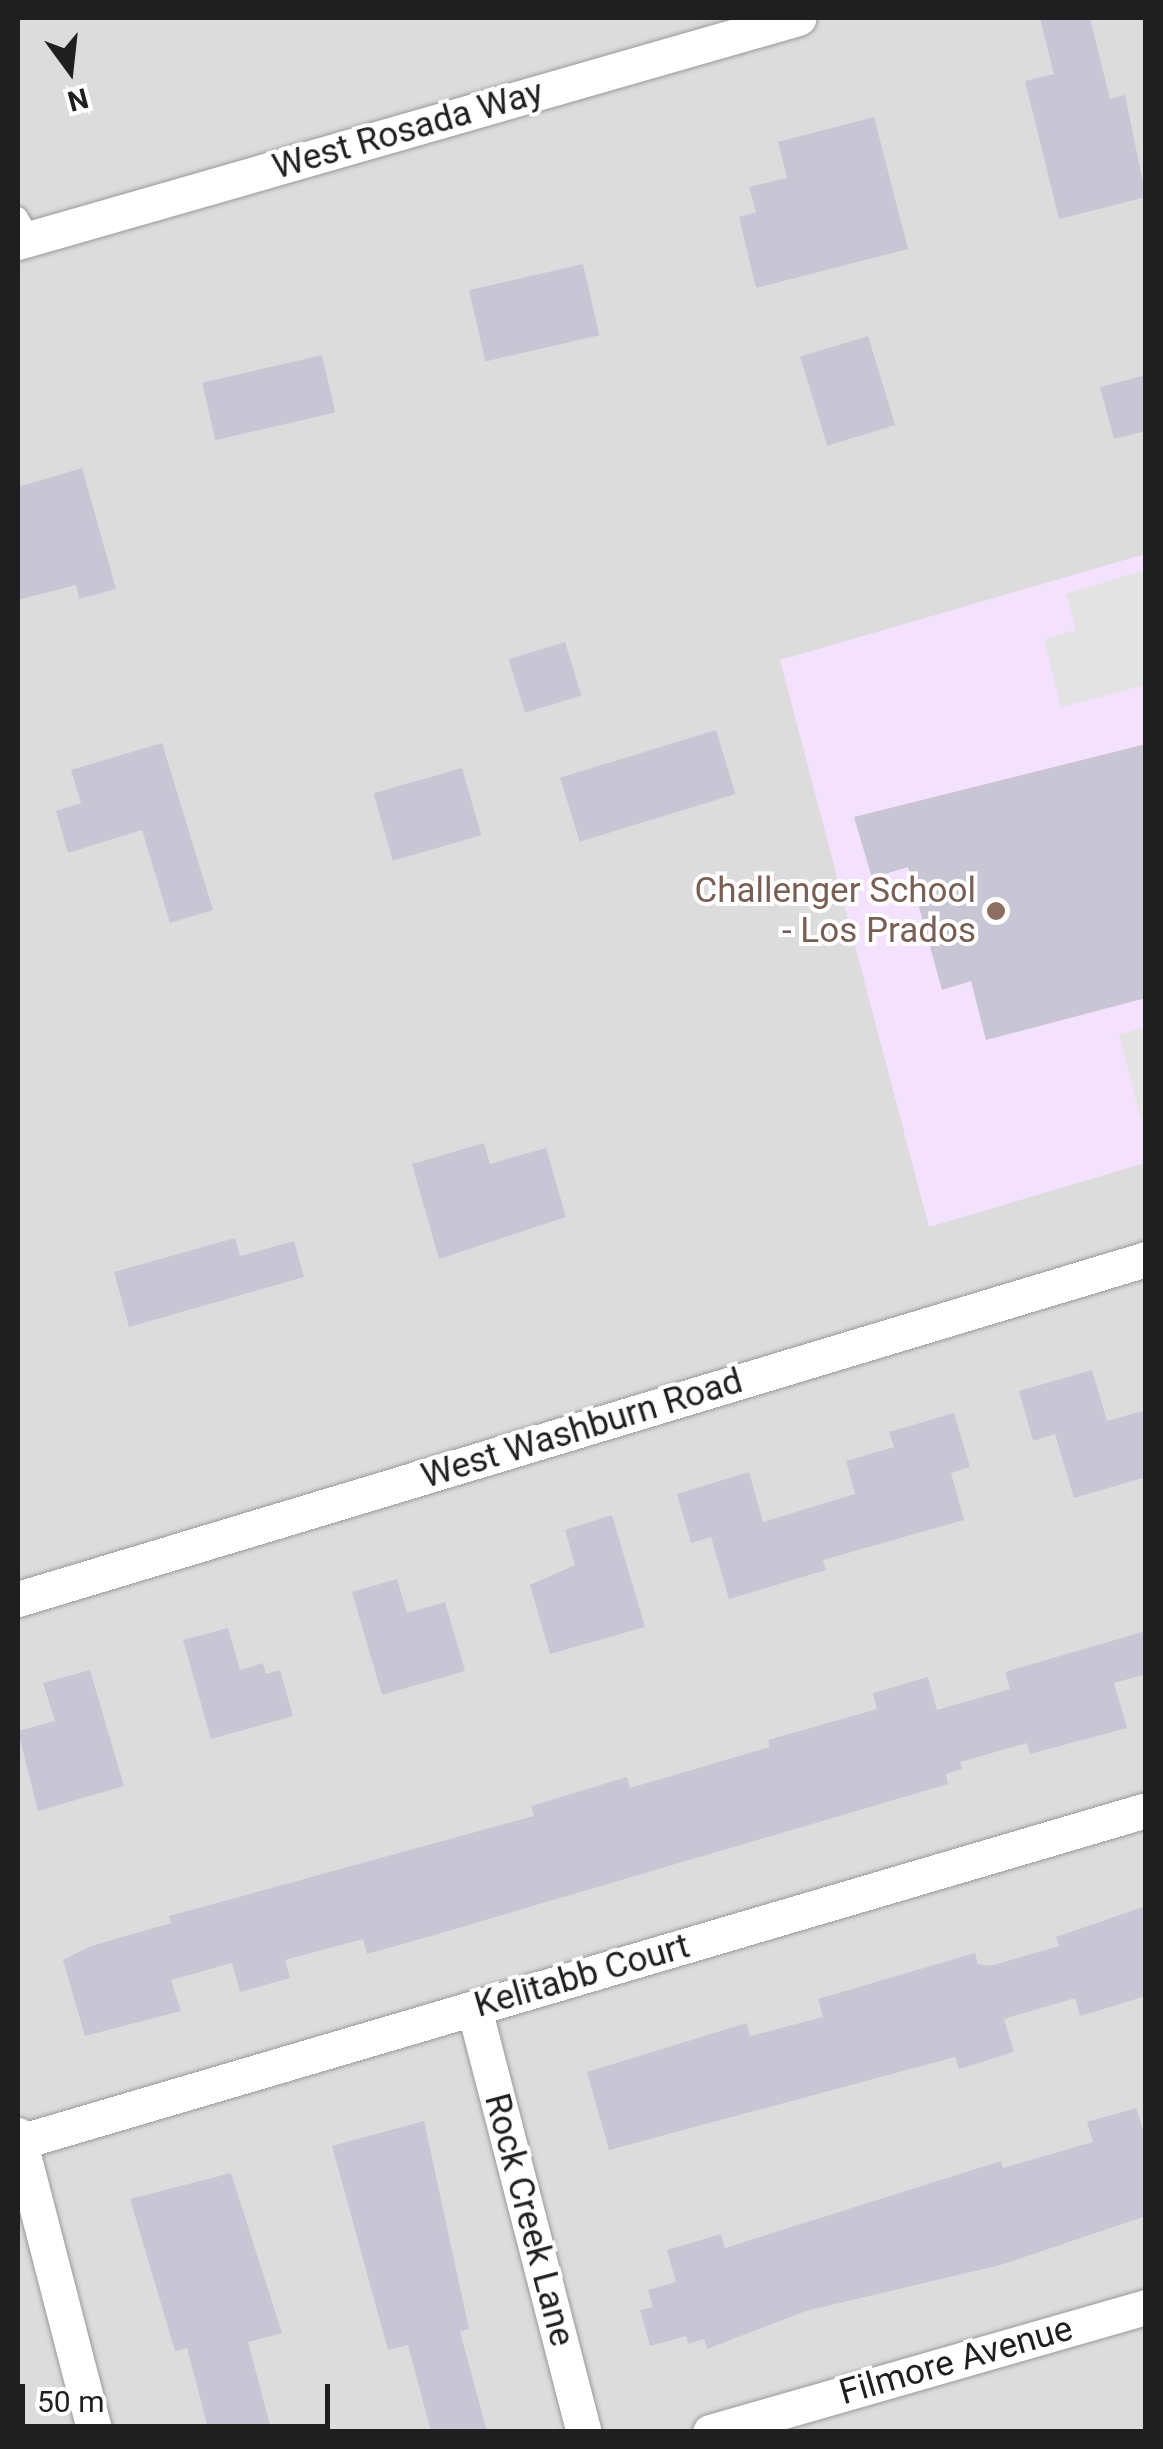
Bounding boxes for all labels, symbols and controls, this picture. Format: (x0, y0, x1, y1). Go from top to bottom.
north arrow (20, 20, 120, 120)
street label: West Rosada Way (268, 71, 548, 189)
text: N (64, 81, 92, 118)
place label: Challenger School - Los Prados (694, 870, 976, 952)
marker: Challenger School - Los Prados (985, 900, 1007, 922)
street label: West Washburn Road (417, 1360, 747, 1498)
street label: Kelitabb Court (470, 1925, 694, 2027)
street label: Rock Creek Lane (475, 2089, 583, 2351)
street label: Filmore Avenue (835, 2308, 1077, 2414)
scale bar (25, 2364, 335, 2426)
text: 50 m (37, 2384, 104, 2419)

